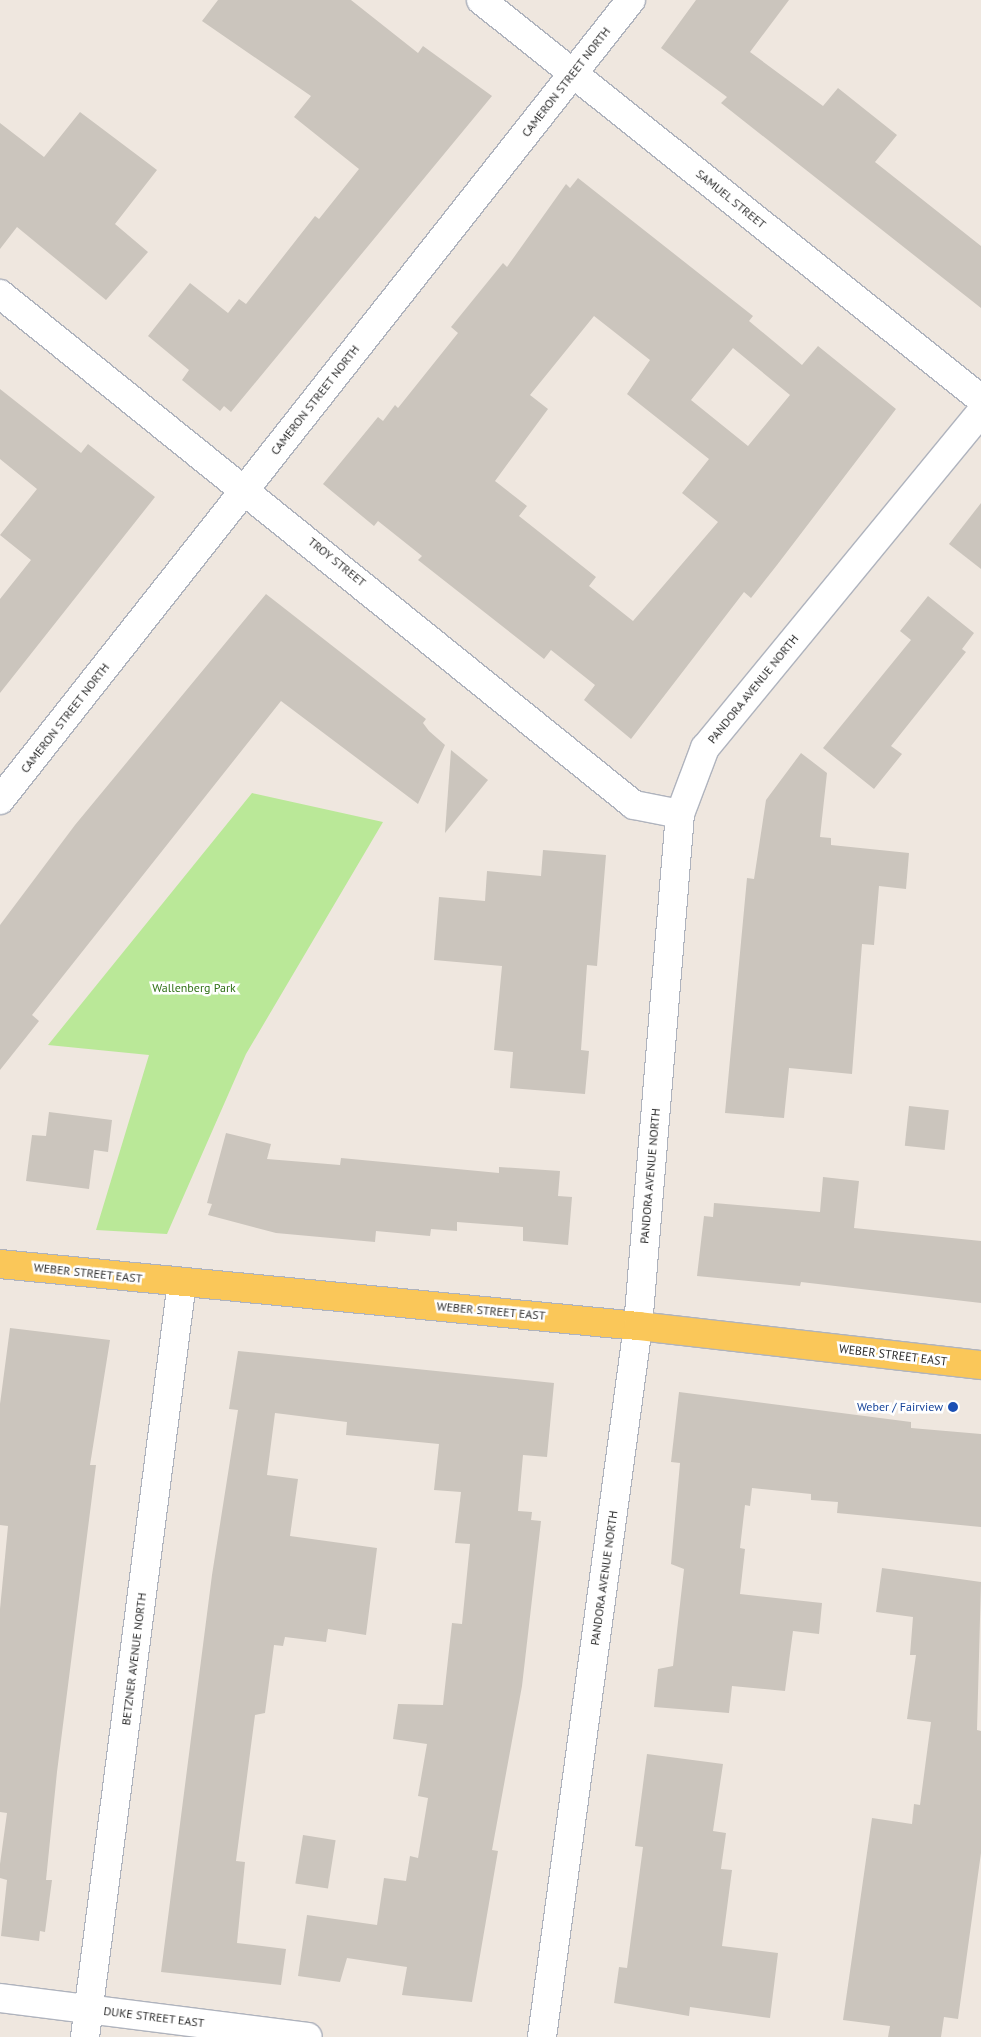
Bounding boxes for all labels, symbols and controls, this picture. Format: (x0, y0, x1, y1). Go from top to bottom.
street label: CAMERON STREET NORTH (518, 24, 614, 140)
street label: SAMUEL STREET (693, 166, 769, 232)
street label: CAMERON STREET NORTH (267, 342, 363, 458)
street label: TROY STREET (305, 534, 369, 590)
street label: PANDORA AVENUE NORTH (704, 631, 802, 747)
street label: CAMERON STREET NORTH (17, 660, 113, 776)
park label: Wallenberg Park (152, 981, 236, 995)
street label: PANDORA AVENUE NORTH (637, 1107, 663, 1245)
street label: WEBER STREET EAST (33, 1260, 143, 1286)
street label: WEBER STREET EAST (436, 1299, 546, 1323)
street label: WEBER STREET EAST (838, 1341, 948, 1369)
place label: Weber / Fairview (857, 1400, 943, 1414)
marker: Weber / Fairview (947, 1401, 959, 1413)
street label: PANDORA AVENUE NORTH (587, 1509, 621, 1647)
street label: BETZNER AVENUE NORTH (119, 1592, 149, 1726)
street label: DUKE STREET EAST (102, 2004, 206, 2030)

